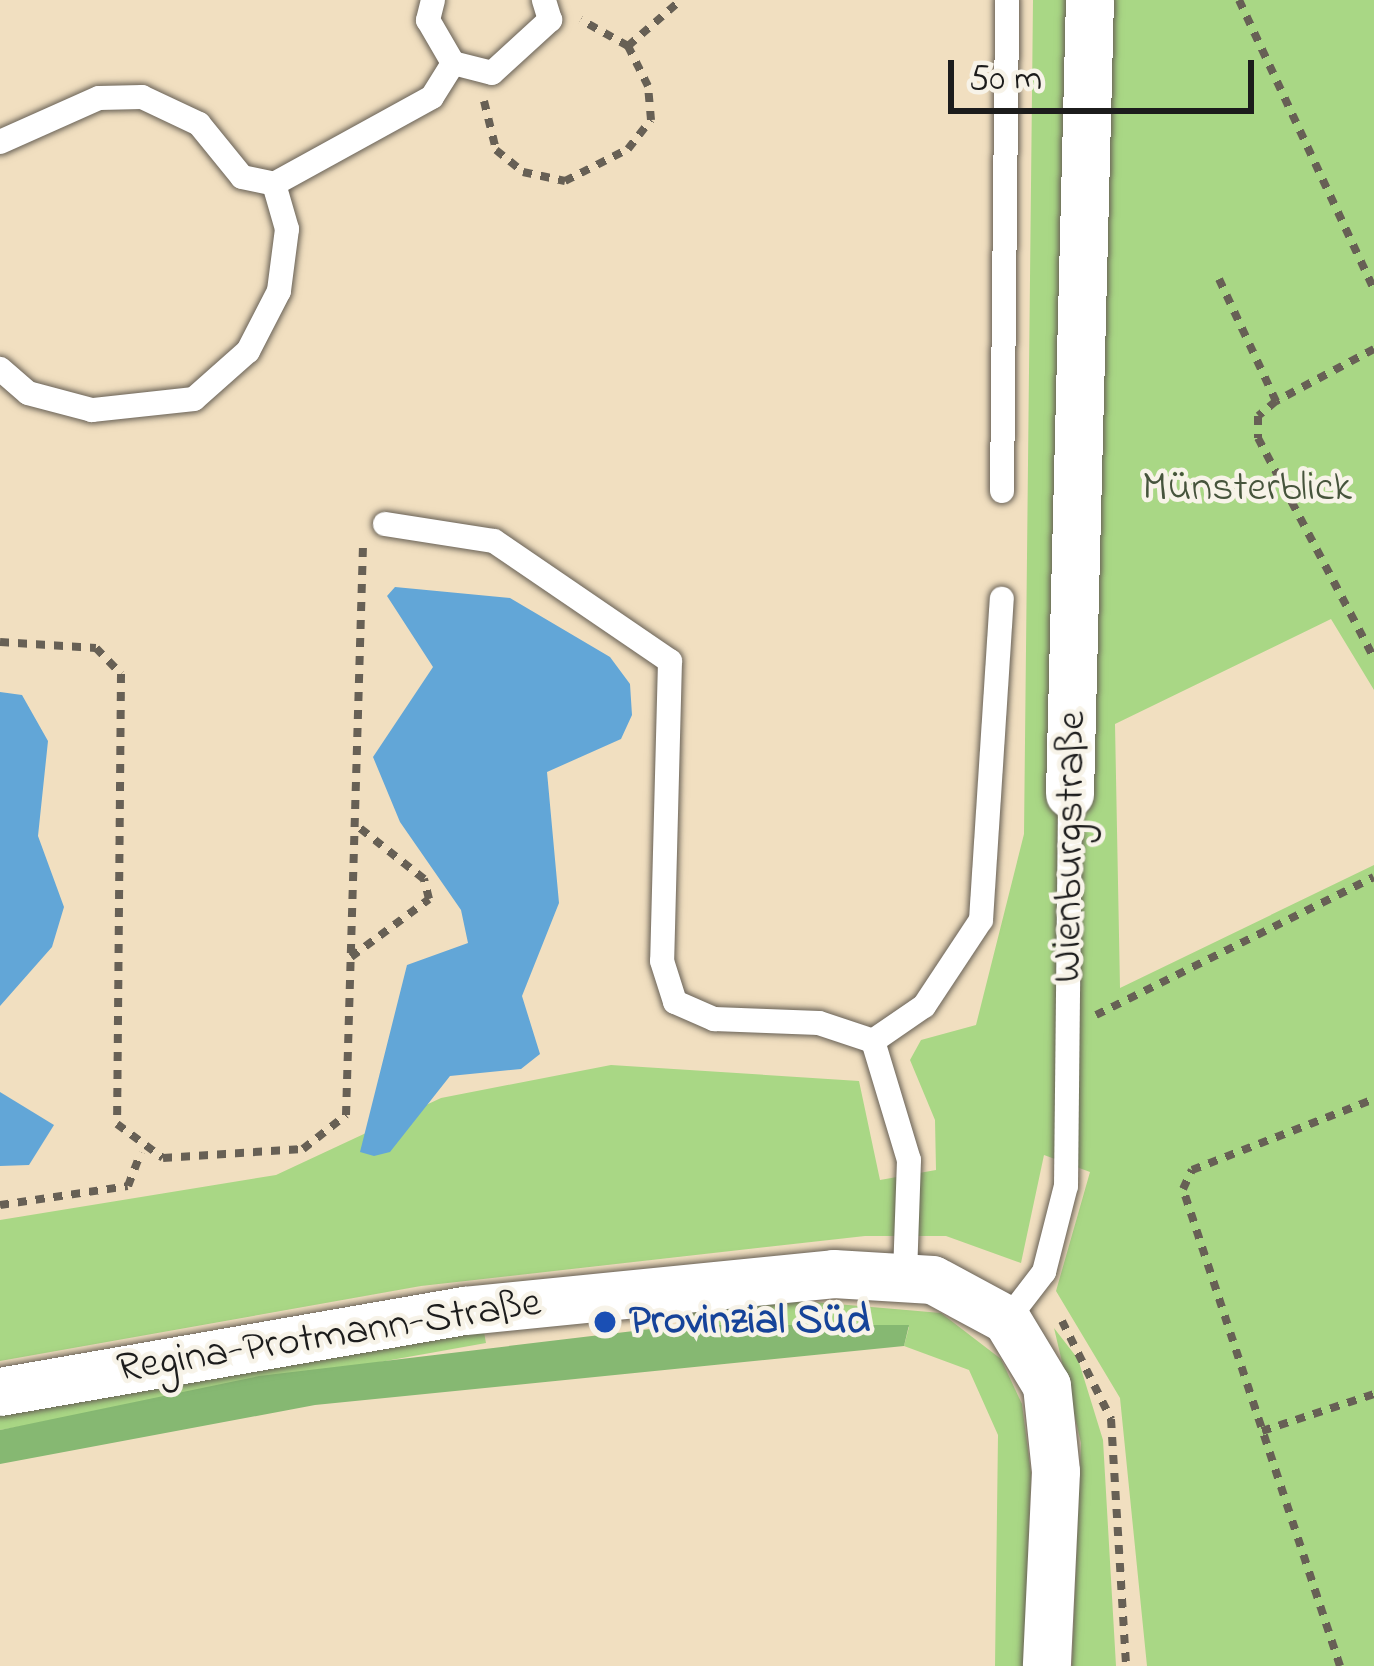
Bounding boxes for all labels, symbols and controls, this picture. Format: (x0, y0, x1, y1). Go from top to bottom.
scale bar (954, 36, 1260, 110)
text: 50 m (969, 54, 1042, 107)
park label: Münsterblick (1142, 464, 1352, 514)
street label: Wienburgstraße (1043, 711, 1099, 983)
street label: Regina-Protmann-Straße (113, 1279, 545, 1395)
place label: Provinzial Süd (629, 1297, 870, 1347)
marker: Provinzial Süd (592, 1309, 618, 1335)

